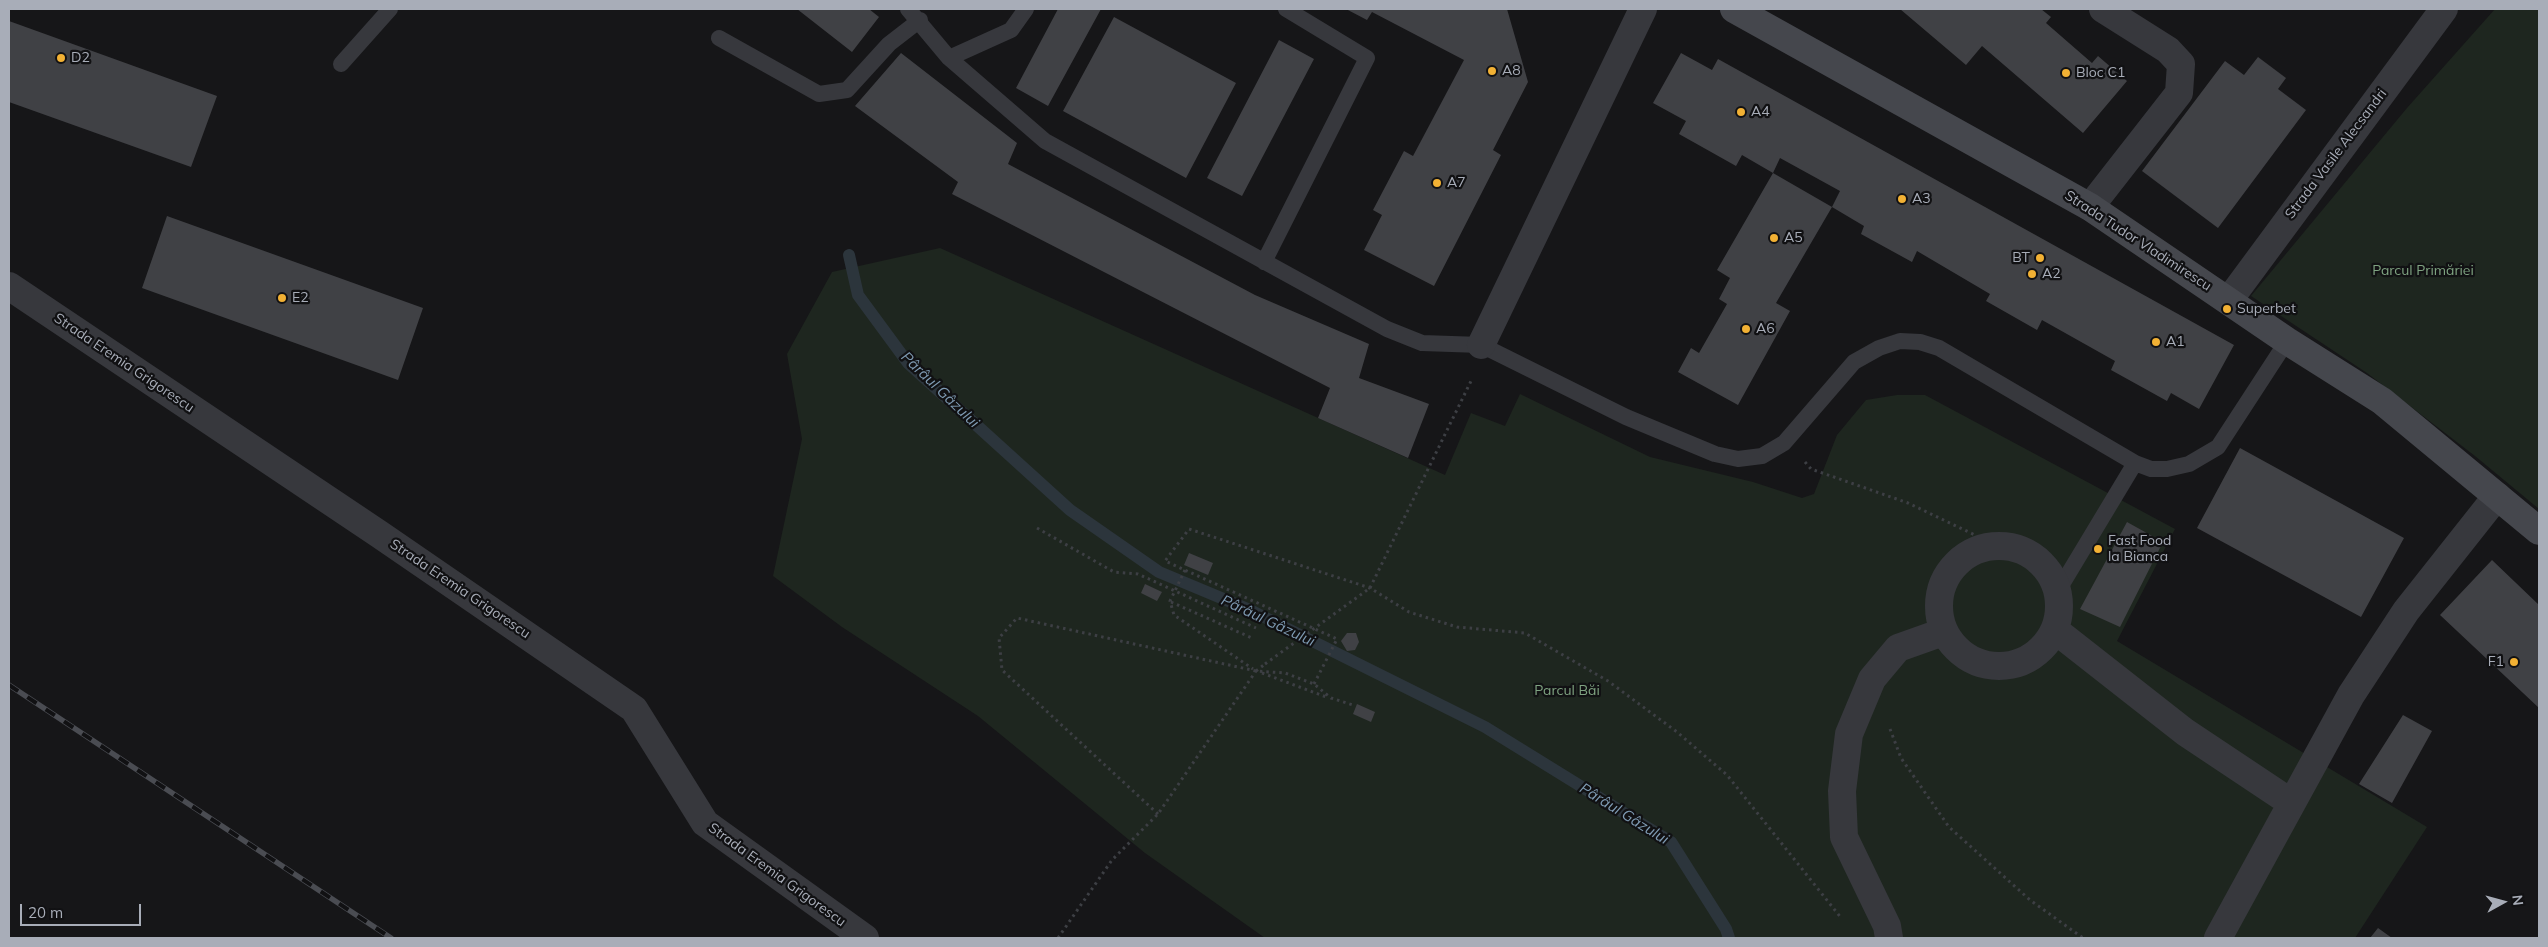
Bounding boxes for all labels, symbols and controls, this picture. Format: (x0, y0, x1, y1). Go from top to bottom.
place label: D2 (71, 50, 90, 66)
marker: D2 (55, 52, 67, 64)
place label: A8 (1502, 63, 1521, 79)
marker: A8 (1486, 65, 1498, 77)
place label: Bloc C1 (2076, 65, 2125, 81)
marker: Bloc C1 (2060, 67, 2072, 79)
street label: Strada Vasile Alecsandri (2282, 86, 2390, 222)
place label: A4 (1751, 104, 1770, 120)
marker: A4 (1735, 106, 1747, 118)
place label: A7 (1447, 175, 1466, 191)
marker: A7 (1431, 177, 1443, 189)
street label: Strada Tudor Vladimirescu (2061, 187, 2215, 295)
place label: A3 (1912, 191, 1931, 207)
marker: A3 (1896, 193, 1908, 205)
place label: A5 (1784, 230, 1803, 246)
marker: A5 (1768, 232, 1780, 244)
place label: BT (2012, 250, 2030, 266)
marker: BT (2034, 252, 2046, 264)
park label: Parcul Primăriei (2372, 263, 2474, 279)
place label: A2 (2042, 266, 2061, 282)
marker: A2 (2026, 268, 2038, 280)
place label: E2 (292, 290, 309, 306)
marker: E2 (276, 292, 288, 304)
place label: Superbet (2237, 301, 2296, 317)
marker: Superbet (2221, 303, 2233, 315)
street label: Strada Eremia Grigorescu (51, 310, 197, 416)
place label: A6 (1756, 321, 1775, 337)
marker: A6 (1740, 323, 1752, 335)
place label: A1 (2166, 334, 2185, 350)
marker: A1 (2150, 336, 2162, 348)
water label: Pârâul Gâzului (897, 348, 983, 432)
place label: Fast Food la Bianca (2108, 533, 2171, 566)
street label: Strada Eremia Grigorescu (387, 536, 533, 642)
marker: Fast Food la Bianca (2092, 543, 2104, 555)
water label: Pârâul Gâzului (1218, 591, 1318, 651)
place label: F1 (2488, 654, 2504, 670)
marker: F1 (2508, 656, 2520, 668)
park label: Parcul Băi (1534, 683, 1600, 699)
water label: Pârâul Gâzului (1576, 779, 1672, 849)
street label: Strada Eremia Grigorescu (705, 820, 849, 930)
north arrow (2478, 877, 2528, 927)
scale bar (22, 894, 144, 926)
text: N (2508, 894, 2527, 907)
text: 20 m (28, 903, 63, 922)

